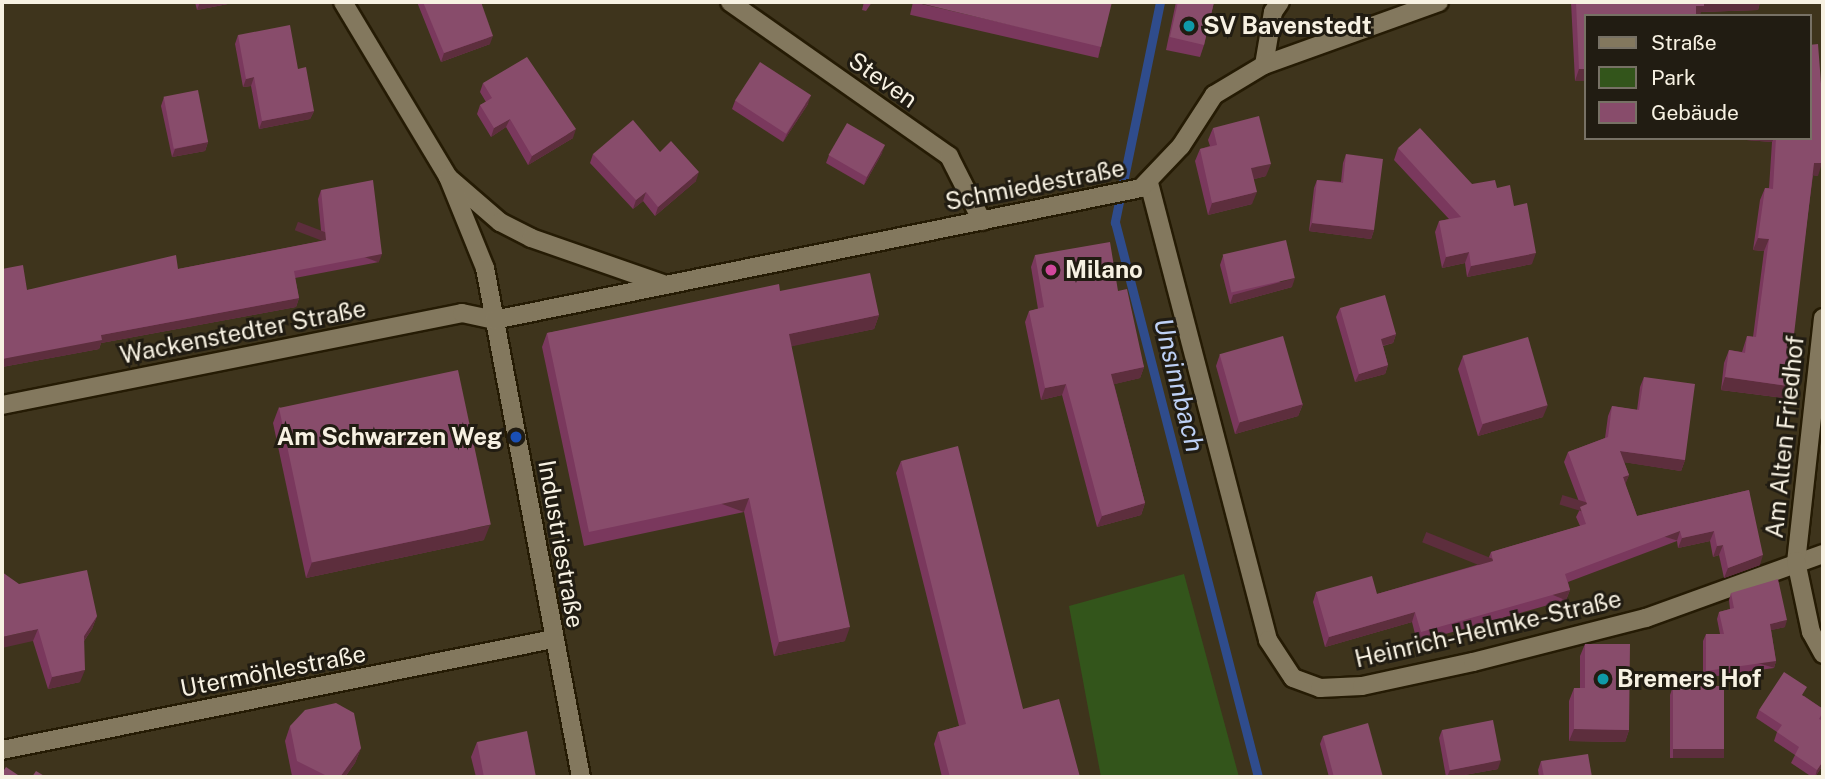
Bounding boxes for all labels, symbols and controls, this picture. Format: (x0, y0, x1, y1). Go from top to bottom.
place label: SV Bavenstedt (1203, 12, 1372, 40)
legend (1584, 14, 1811, 140)
marker: SV Bavenstedt (1181, 18, 1197, 34)
text: Straße (1651, 30, 1717, 55)
street label: Steven (843, 46, 923, 114)
text: Park (1651, 65, 1696, 90)
text: Gebäude (1651, 100, 1739, 125)
street label: Schmiedestraße (943, 153, 1127, 217)
place label: Milano (1065, 256, 1143, 284)
marker: Milano (1043, 262, 1059, 278)
street label: Wackenstedter Straße (118, 294, 368, 370)
water label: Unsinnbach (1147, 315, 1211, 455)
street label: Am Alten Friedhof (1760, 334, 1810, 540)
place label: Am Schwarzen Weg (276, 423, 502, 451)
marker: Am Schwarzen Weg (508, 429, 524, 445)
street label: Industriestraße (532, 458, 590, 630)
street label: Heinrich-Helmke-Straße (1352, 584, 1624, 674)
street label: Utermöhlestraße (178, 639, 368, 703)
place label: Bremers Hof (1617, 665, 1761, 693)
marker: Bremers Hof (1595, 671, 1611, 687)

